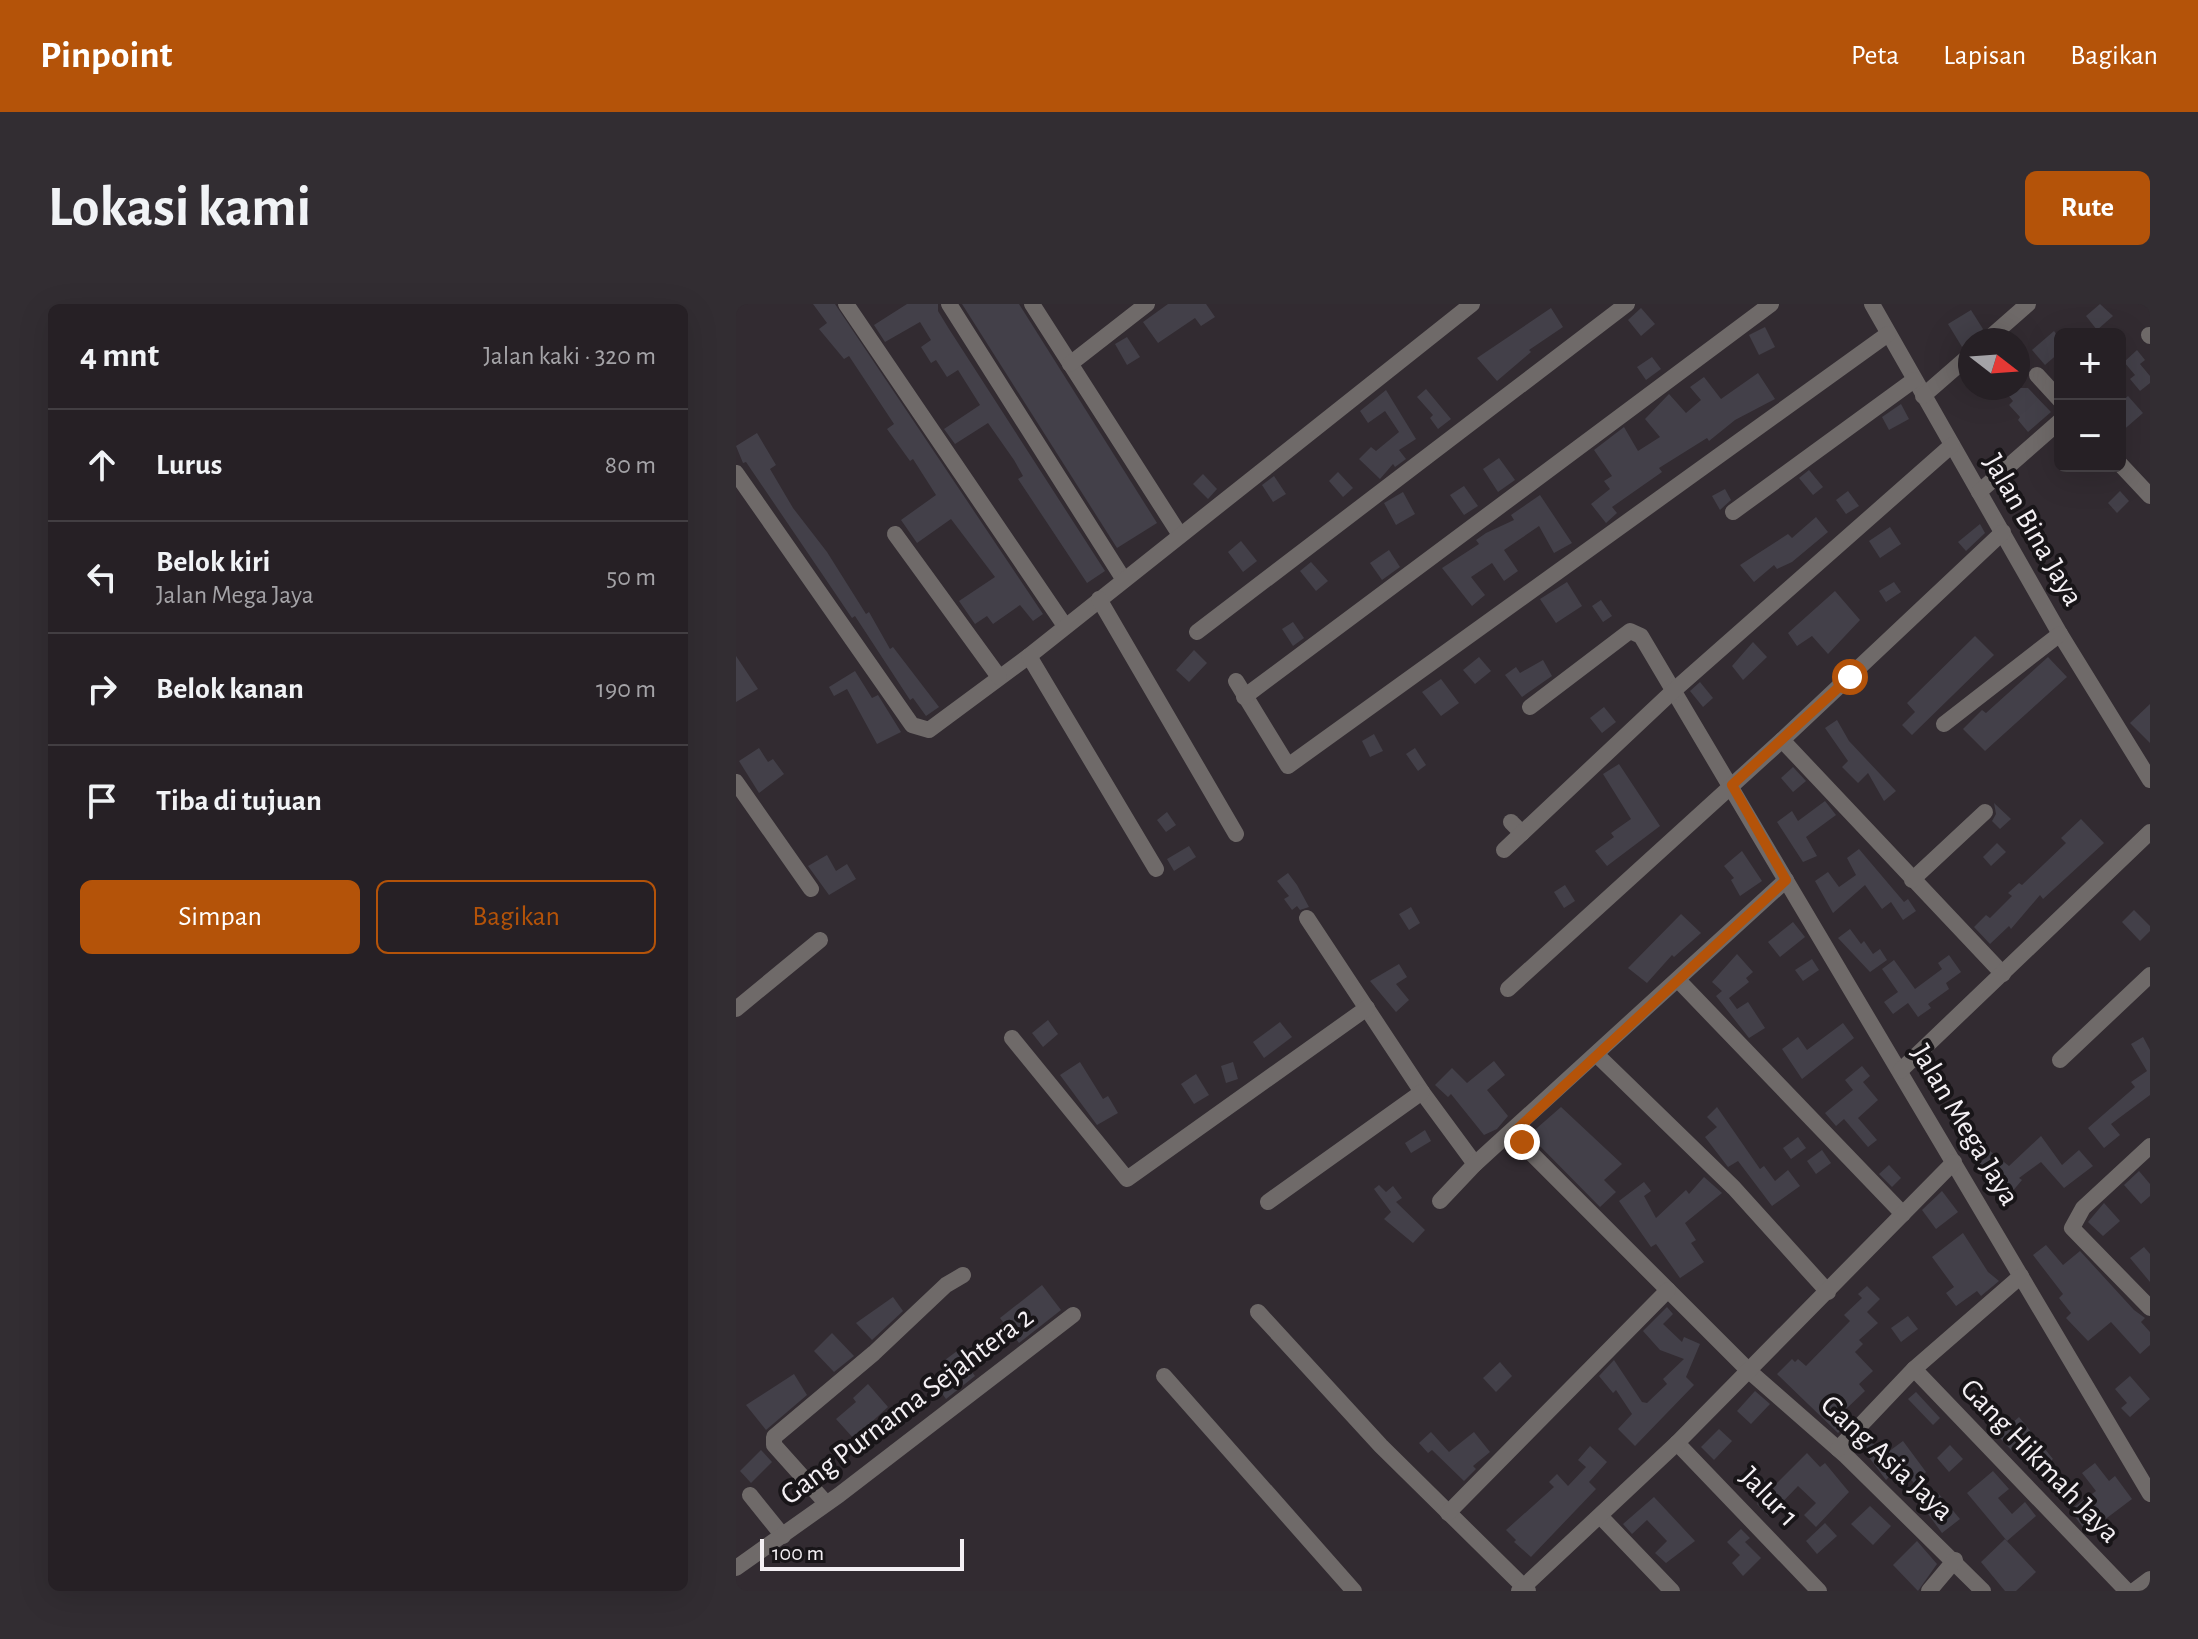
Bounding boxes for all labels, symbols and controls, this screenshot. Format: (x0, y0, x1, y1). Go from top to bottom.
text: Pinpoint (40, 37, 172, 75)
text: Peta (1851, 42, 1899, 70)
text: Lapisan (1943, 42, 2026, 70)
text: Bagikan (2070, 42, 2158, 70)
button: Rute (2025, 171, 2150, 245)
text: Lokasi kami (48, 180, 311, 236)
north arrow (1958, 328, 2030, 400)
map controls (2054, 328, 2126, 472)
button: + (2054, 328, 2126, 400)
text: 4 mnt (80, 339, 159, 373)
text: Jalan kaki · 320 m (483, 343, 656, 369)
button: − (2054, 400, 2126, 472)
icon: ahead (80, 443, 124, 487)
street label: Jalan Bina Jaya (1978, 449, 2088, 611)
text: Lurus (156, 450, 222, 480)
text: 80 m (605, 452, 656, 478)
text: Belok kiri (156, 547, 270, 577)
icon: left (80, 555, 124, 599)
text: 50 m (606, 564, 656, 590)
text: Jalan Mega Jaya (156, 582, 314, 608)
route start (1832, 659, 1868, 695)
icon: right (80, 667, 124, 711)
text: Belok kanan (156, 674, 304, 704)
text: 190 m (596, 676, 656, 702)
icon: arrive (80, 779, 124, 823)
text: Tiba di tujuan (156, 786, 322, 816)
button: Simpan (80, 880, 360, 954)
button: Bagikan (376, 880, 656, 954)
street label: Jalan Mega Jaya (1905, 1039, 2025, 1211)
route end (1504, 1124, 1540, 1160)
street label: Gang Purnama Sejahtera 2 (775, 1301, 1039, 1511)
street label: Gang Hikmah Jaya (1955, 1373, 2125, 1549)
street label: Gang Asia Jaya (1815, 1389, 1959, 1527)
street label: Jalur 1 (1734, 1461, 1804, 1533)
scale bar (760, 1535, 964, 1571)
text: 100 m (772, 1542, 824, 1564)

